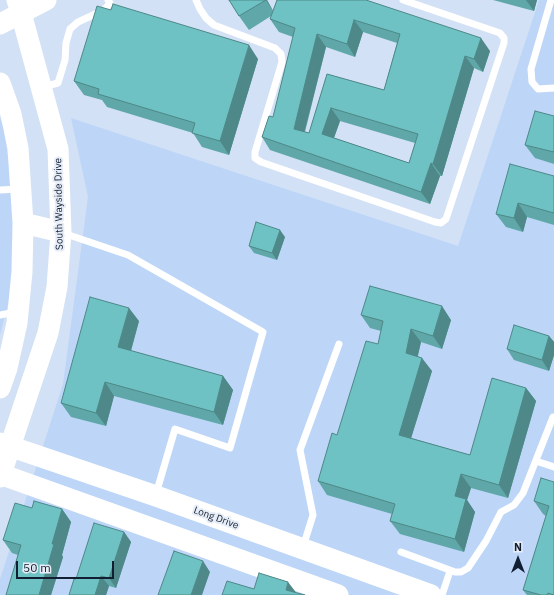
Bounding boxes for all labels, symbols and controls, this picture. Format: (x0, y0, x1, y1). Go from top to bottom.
street label: South Wayside Drive (52, 158, 66, 250)
street label: Long Drive (192, 504, 240, 532)
north arrow (498, 539, 538, 579)
text: N (514, 540, 522, 554)
scale bar (18, 553, 116, 579)
text: 50 m (23, 560, 51, 575)

